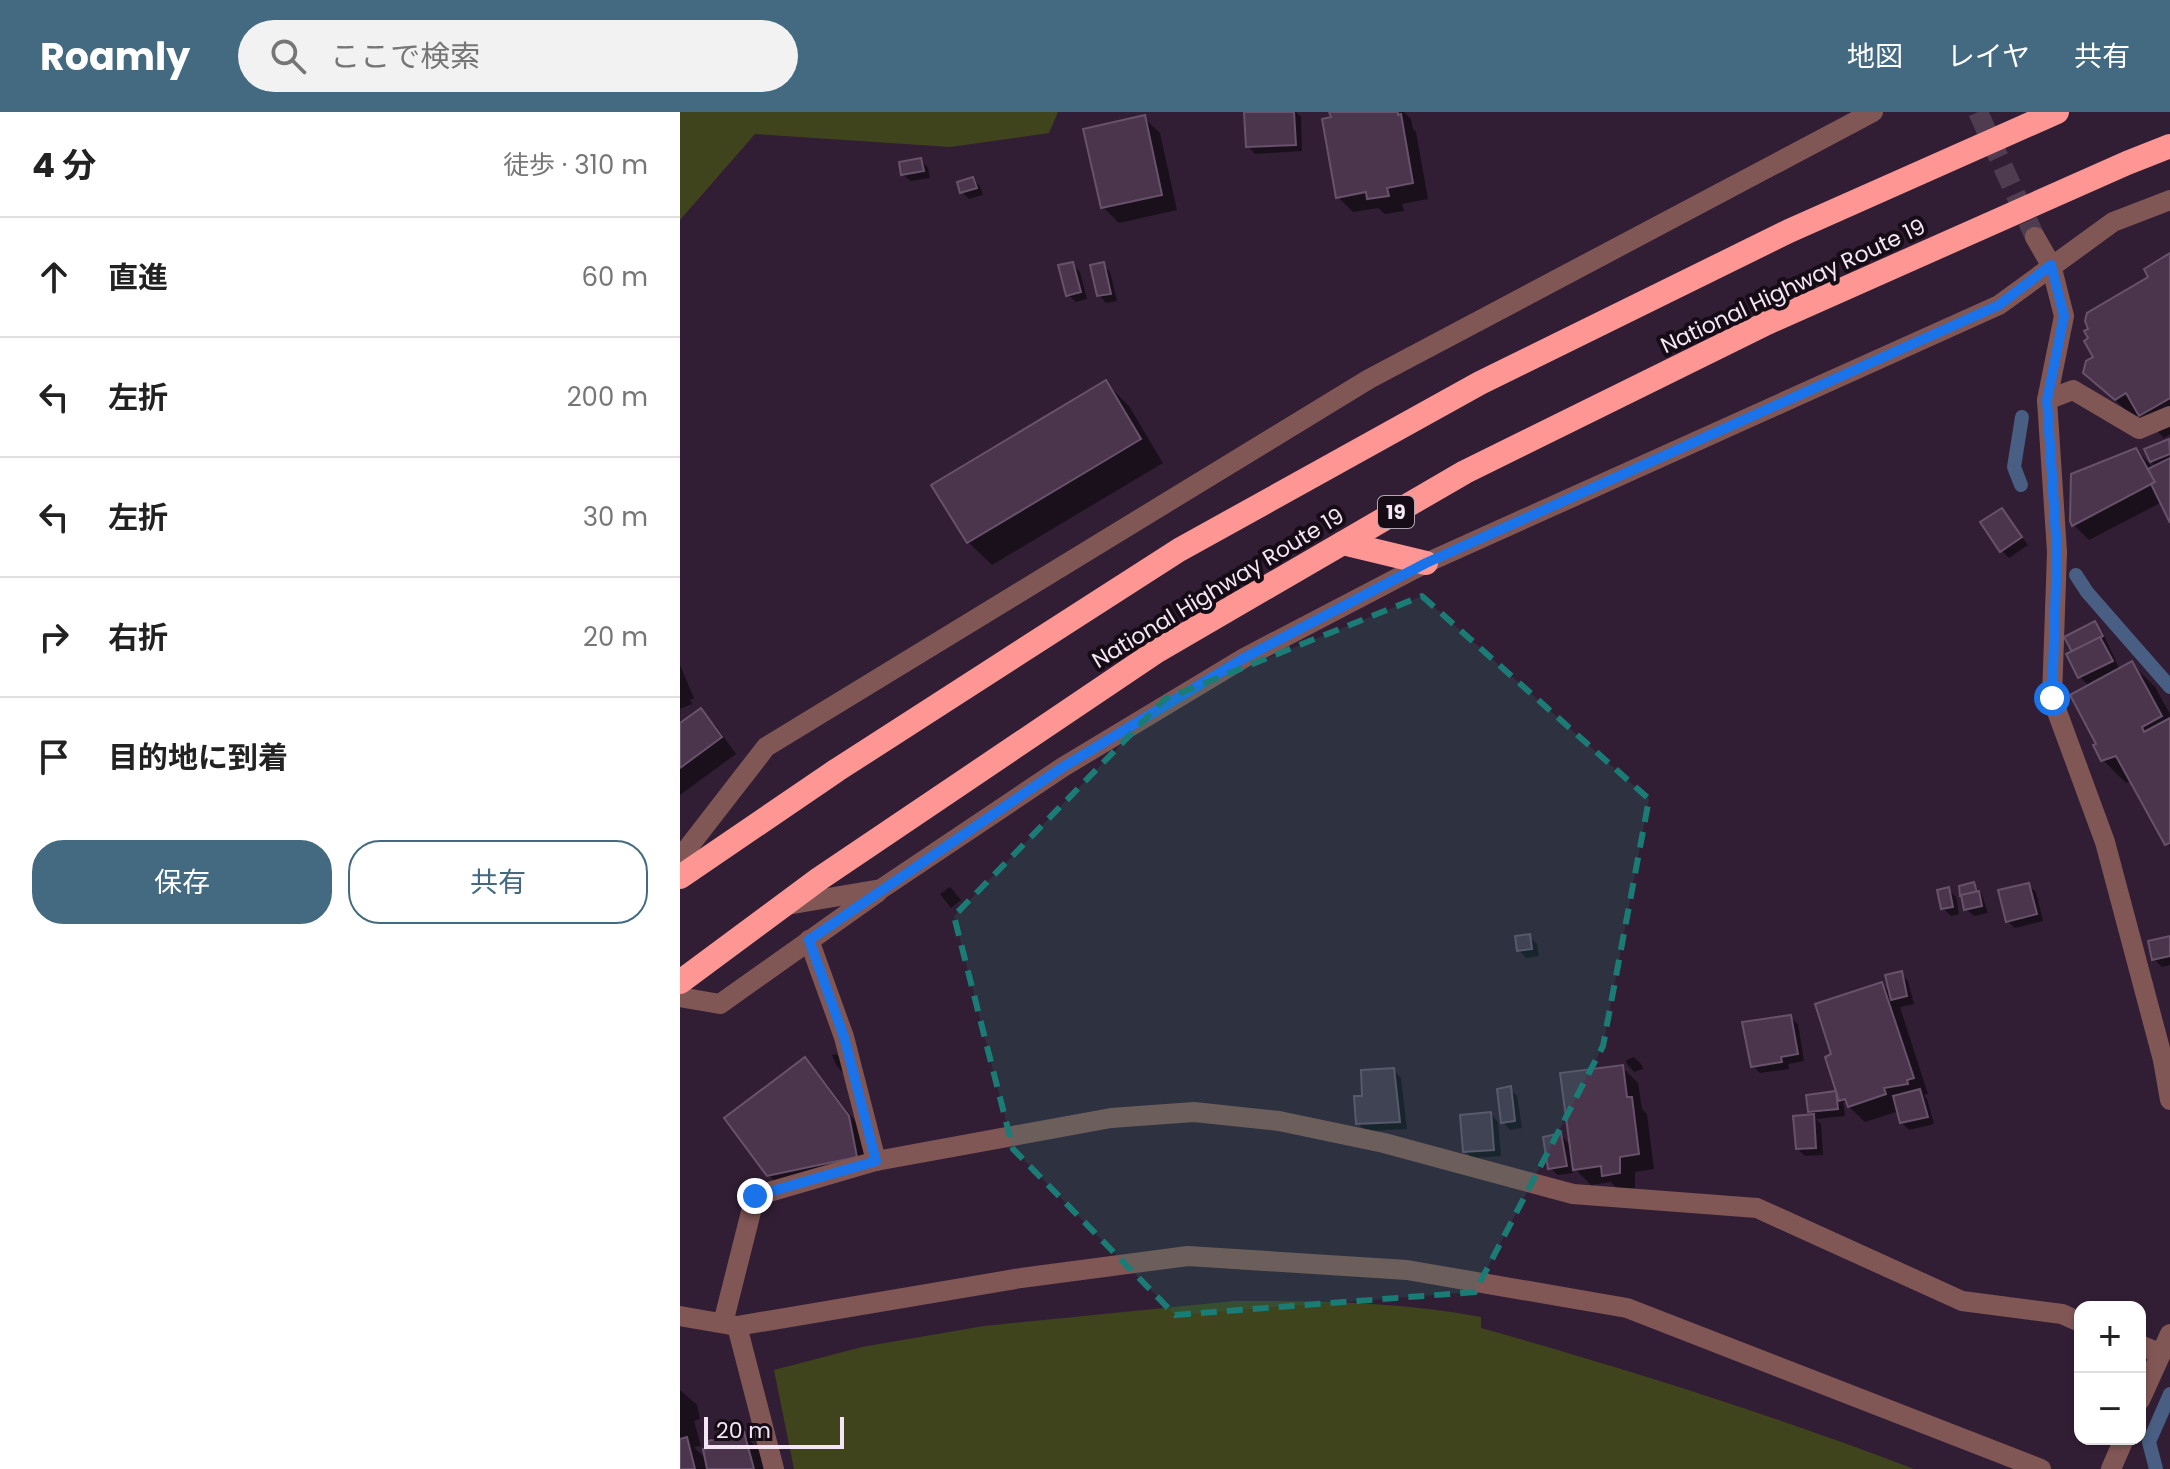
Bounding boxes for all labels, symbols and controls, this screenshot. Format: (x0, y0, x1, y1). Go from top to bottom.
search box (238, 20, 798, 92)
text: Roamly (40, 30, 190, 83)
icon: search (266, 34, 310, 78)
text: ここで検索 (330, 35, 480, 78)
text: 地図 (1847, 37, 1903, 76)
text: レイヤ (1947, 37, 2030, 76)
text: 共有 (2074, 37, 2130, 76)
text: 4 分 (32, 141, 96, 189)
text: 徒歩 · 310 m (503, 147, 648, 183)
street label: National Highway Route 19 (1656, 211, 1930, 361)
icon: ahead (32, 255, 76, 299)
text: 直進 (108, 256, 168, 299)
text: 60 m (581, 259, 648, 295)
icon: left (32, 375, 76, 419)
text: 左折 (108, 376, 168, 419)
text: 200 m (567, 379, 648, 415)
icon: left (32, 495, 76, 539)
text: 左折 (108, 496, 168, 539)
road number: 19 (1378, 496, 1414, 528)
text: 30 m (583, 499, 648, 535)
street label: National Highway Route 19 (1086, 500, 1350, 676)
icon: right (32, 615, 76, 659)
text: 右折 (108, 616, 168, 659)
text: 20 m (583, 619, 648, 655)
route start (2034, 680, 2070, 716)
icon: arrive (32, 735, 76, 779)
text: 目的地に到着 (108, 736, 288, 779)
button: 保存 (32, 840, 332, 924)
button: 共有 (348, 840, 648, 924)
route end (737, 1178, 773, 1214)
map controls (2074, 1301, 2146, 1445)
button: + (2074, 1301, 2146, 1373)
button: − (2074, 1373, 2146, 1445)
scale bar (704, 1413, 844, 1449)
text: 20 m (716, 1415, 771, 1446)

